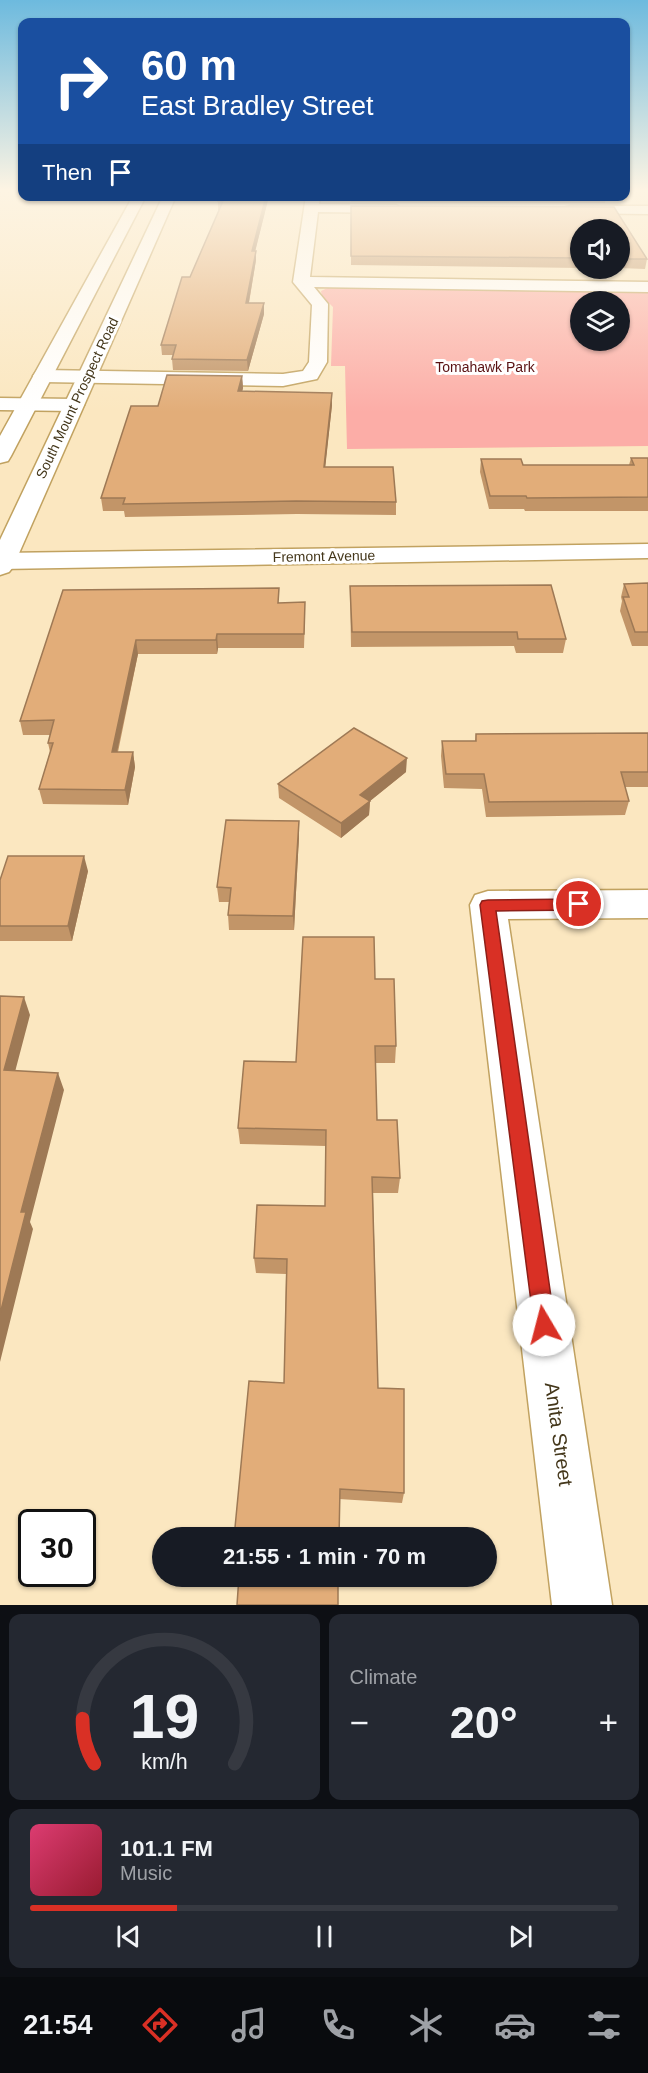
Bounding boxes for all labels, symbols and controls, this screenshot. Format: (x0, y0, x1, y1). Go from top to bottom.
icon: right (42, 42, 120, 120)
text: 60 m (141, 42, 237, 89)
text: East Bradley Street (141, 91, 374, 121)
icon: arrive (104, 156, 137, 189)
text: Then (42, 160, 92, 185)
map controls (570, 219, 630, 351)
button: sound (570, 219, 630, 279)
button: layers (570, 291, 630, 351)
street label: South Mount Prospect Road (33, 315, 121, 481)
park label: Tomahawk Park (435, 359, 536, 375)
street label: Fremont Avenue (273, 547, 376, 565)
pin (553, 878, 604, 929)
icon: arrive (562, 887, 595, 920)
position arrow (512, 1293, 576, 1357)
street label: Anita Street (541, 1381, 577, 1488)
speed limit sign: 30 (18, 1509, 96, 1587)
text: 21:55 · 1 min · 70 m (223, 1544, 426, 1569)
text: Climate (350, 1666, 417, 1688)
text: 19 (130, 1682, 199, 1751)
text: 20° (450, 1697, 518, 1748)
text: − (350, 1704, 369, 1741)
text: + (599, 1704, 618, 1741)
text: km/h (141, 1750, 187, 1774)
text: 101.1 FM (120, 1836, 213, 1861)
text: Music (120, 1862, 172, 1884)
icon: previous (112, 1920, 145, 1953)
icon: pause (308, 1920, 341, 1953)
icon: next (504, 1920, 537, 1953)
icon: directions (139, 2004, 181, 2046)
icon: music (228, 2004, 270, 2046)
icon: phone (317, 2004, 359, 2046)
icon: climate (405, 2004, 447, 2046)
icon: car (494, 2004, 536, 2046)
icon: filters (583, 2004, 625, 2046)
text: 21:54 (23, 2010, 92, 2040)

